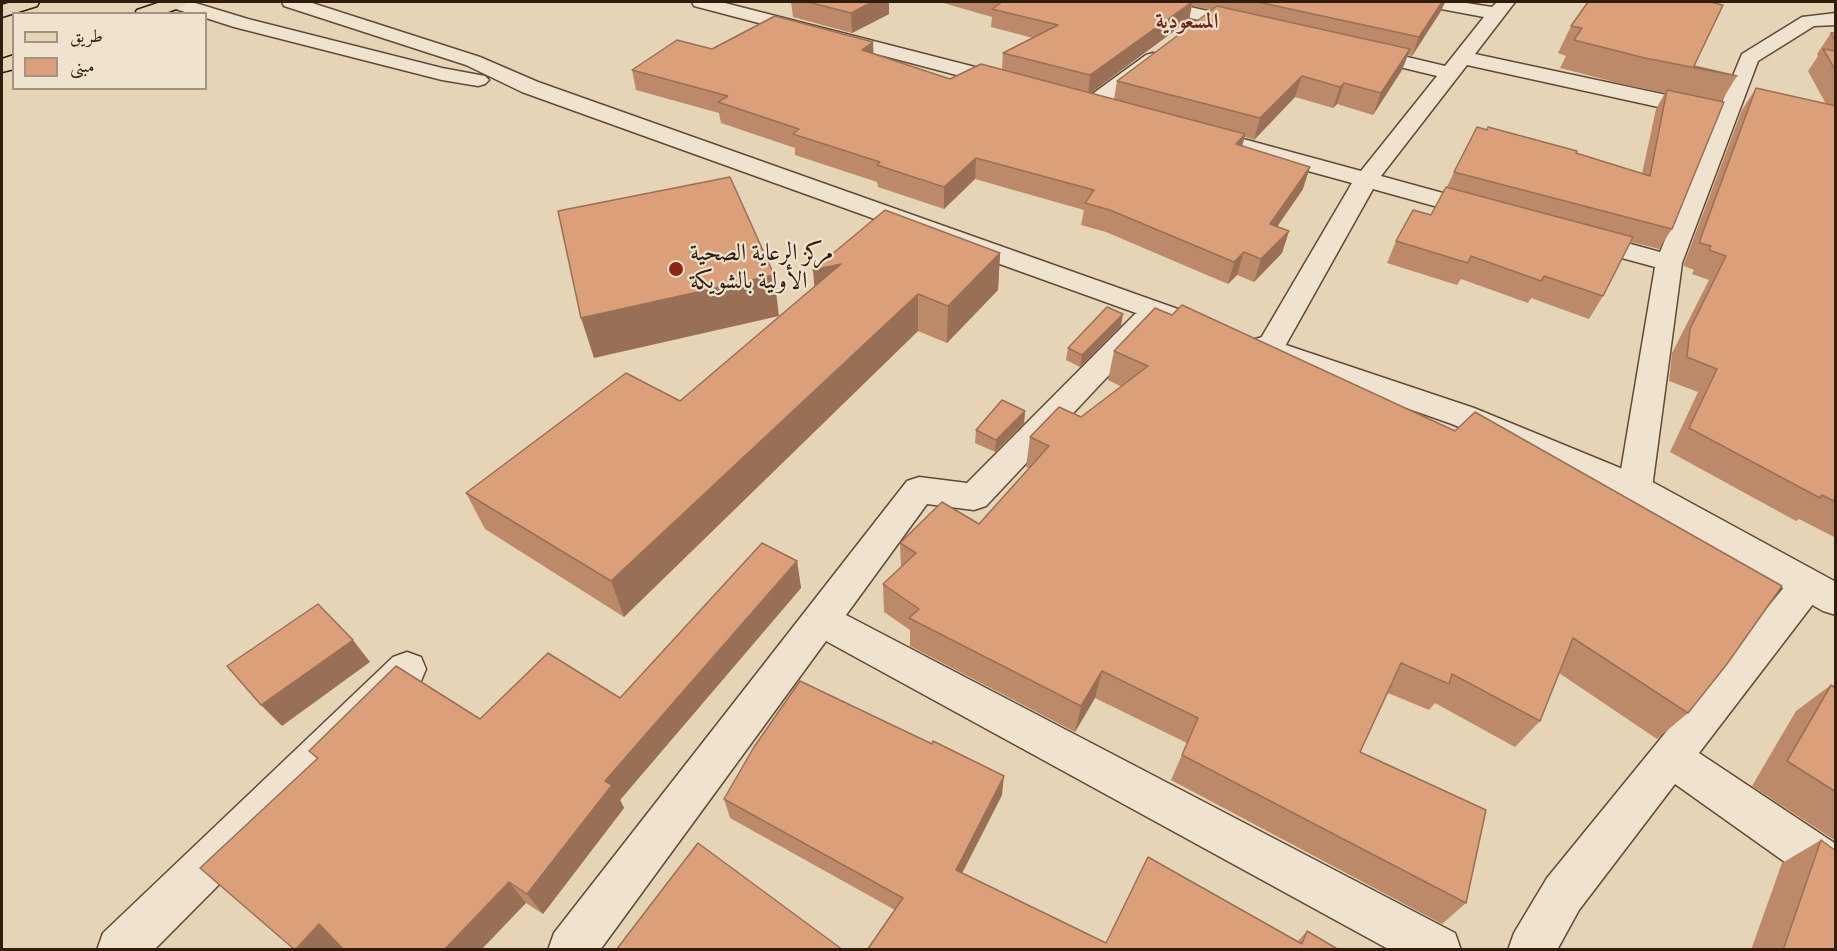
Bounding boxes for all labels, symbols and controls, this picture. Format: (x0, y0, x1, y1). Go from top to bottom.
district label: المسعودية (1155, 10, 1219, 36)
legend (12, 12, 207, 90)
text: طريق (70, 26, 103, 49)
text: مبنى (70, 56, 95, 79)
place label: مركز الرعاية الصحية الأولية بالشويكة (690, 241, 833, 297)
marker: مركز الرعاية الصحية الأولية بالشويكة (667, 260, 685, 278)

